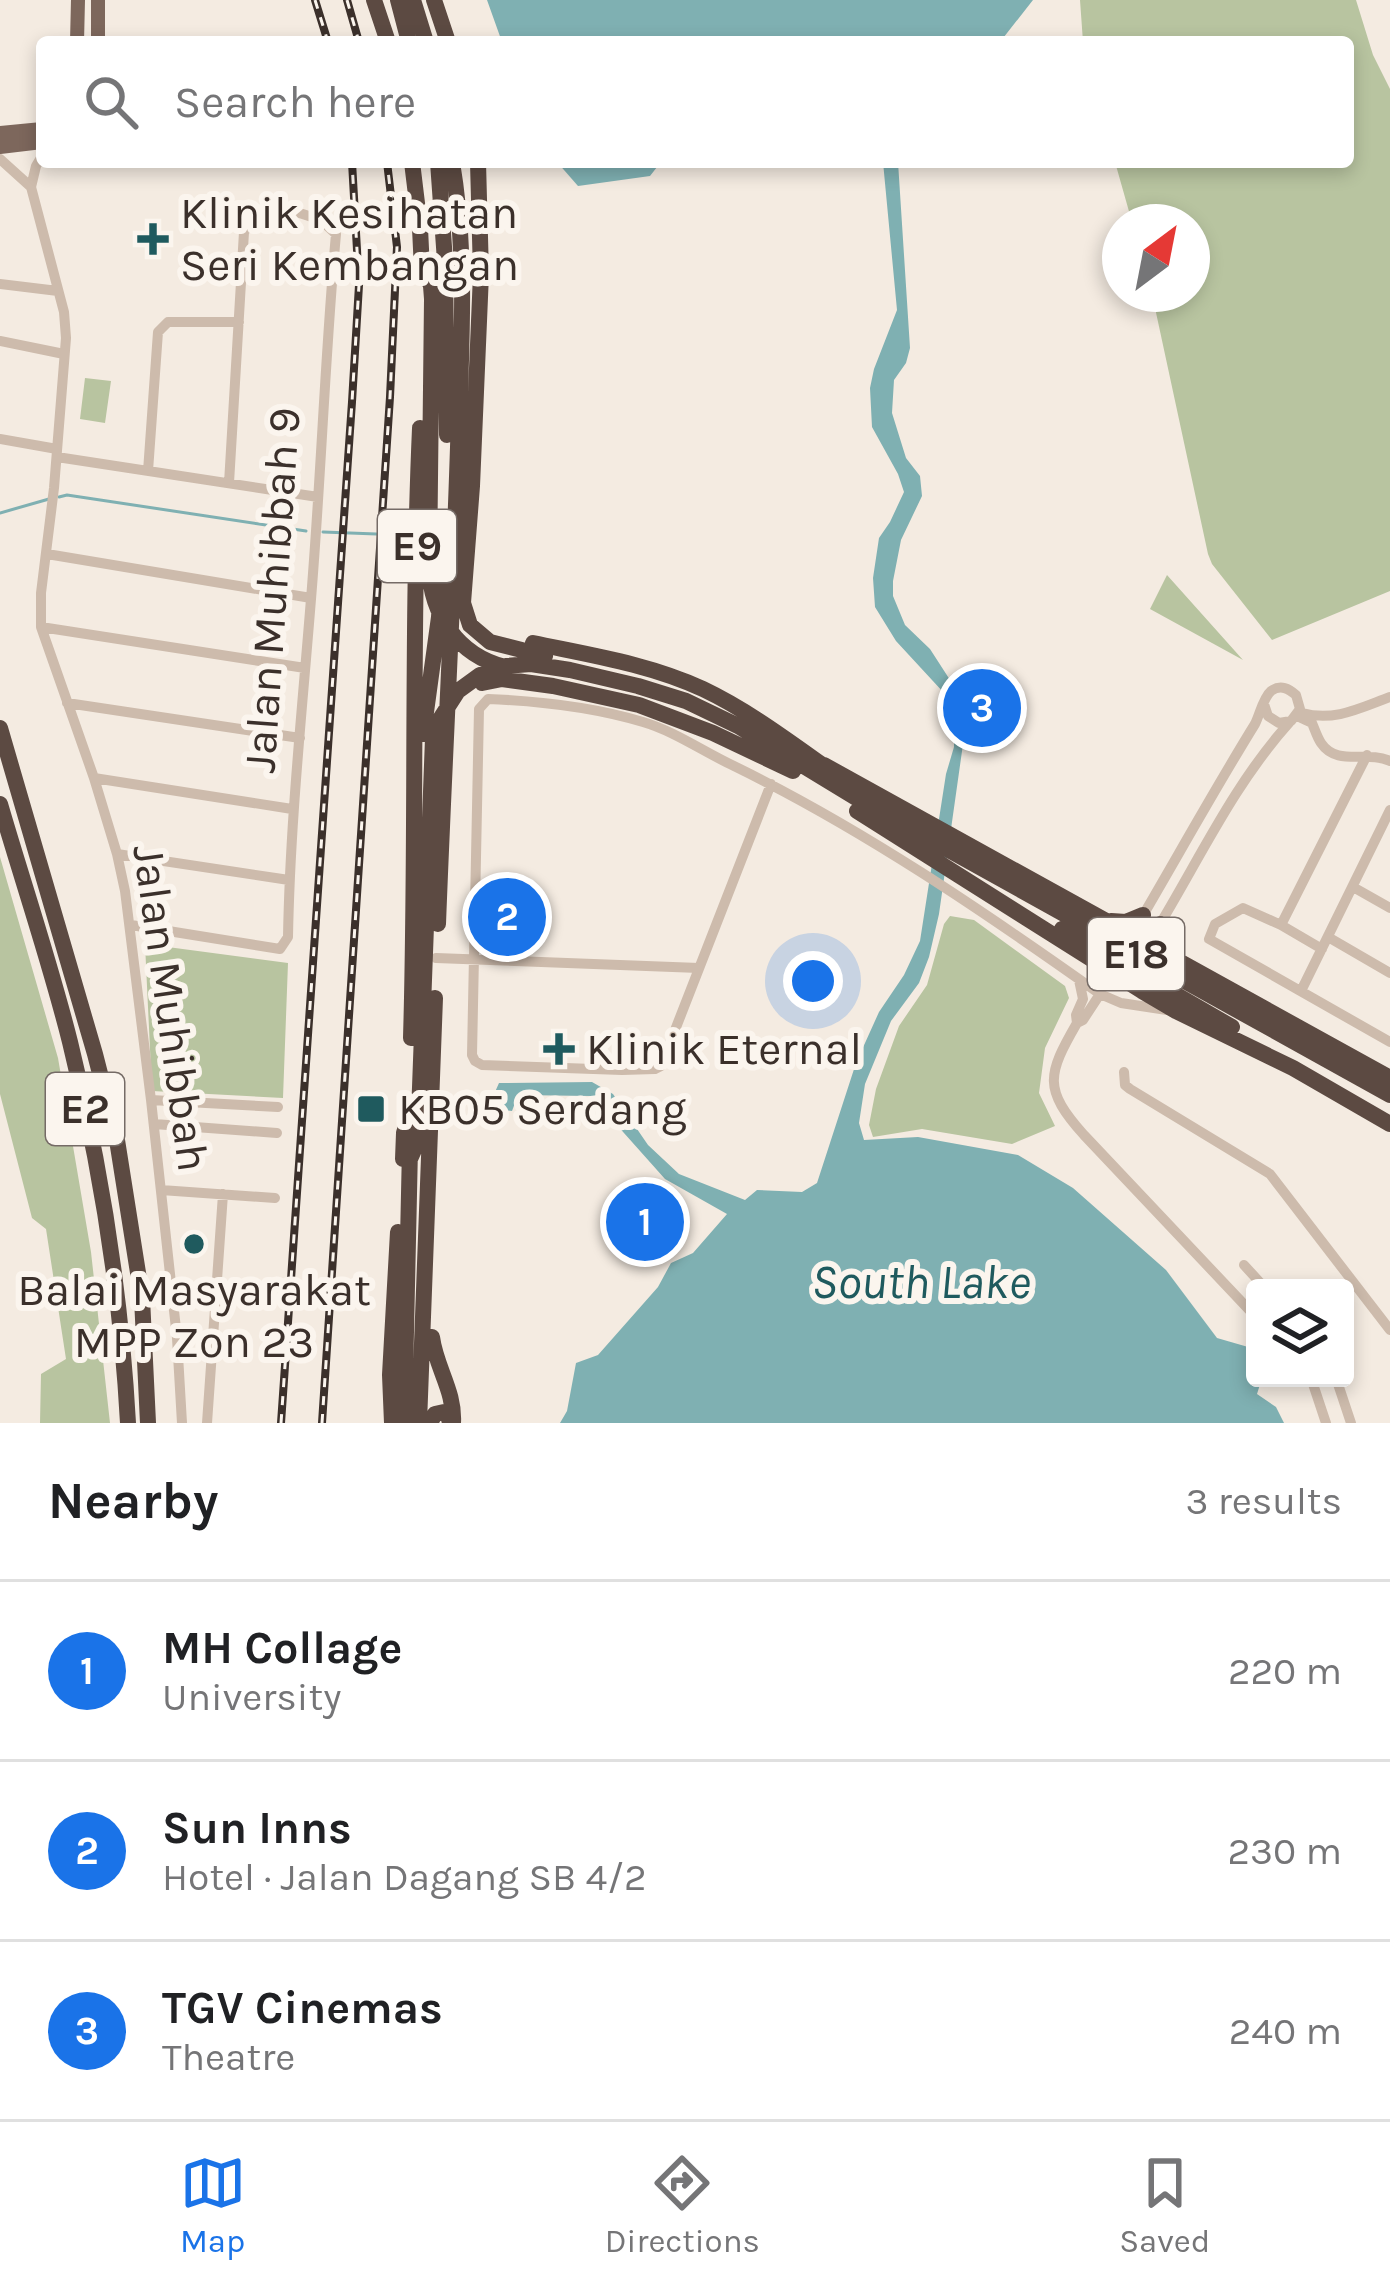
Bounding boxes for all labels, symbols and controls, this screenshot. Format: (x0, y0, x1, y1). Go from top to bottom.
search box (36, 36, 1354, 168)
icon: search (78, 69, 144, 135)
text: Search here (174, 76, 416, 128)
place label: Klinik Kesihatan Seri Kembangan (180, 187, 519, 292)
north arrow (1102, 204, 1210, 312)
marker: Klinik Kesihatan Seri Kembangan (137, 223, 169, 255)
street label: Jalan Muhibbah 9 (233, 406, 311, 774)
road number: E9 (378, 510, 456, 582)
pin: 3 (943, 663, 1021, 753)
street label: Jalan Muhibbah (122, 841, 220, 1175)
pin: 2 (468, 872, 546, 962)
road number: E18 (1088, 918, 1184, 990)
your location (783, 951, 843, 1011)
place label: Klinik Eternal (586, 1023, 862, 1075)
marker: Klinik Eternal (543, 1033, 575, 1065)
road number: E2 (46, 1073, 124, 1145)
place label: KB05 Serdang (398, 1083, 687, 1136)
marker: KB05 Serdang (355, 1093, 387, 1125)
pin: 1 (606, 1177, 684, 1267)
marker: Balai Masyarakat MPP Zon 23 (181, 1231, 207, 1257)
water label: South Lake (811, 1254, 1031, 1310)
place label: Balai Masyarakat MPP Zon 23 (17, 1264, 371, 1368)
map controls (1246, 1279, 1354, 1387)
button: layers (1246, 1279, 1354, 1387)
text: Nearby (48, 1471, 218, 1531)
text: 3 results (1185, 1478, 1342, 1524)
text: MH Collage (162, 1622, 402, 1674)
text: 1 (80, 1648, 94, 1694)
text: 220 m (1228, 1648, 1342, 1694)
text: University (162, 1674, 341, 1720)
text: Sun Inns (162, 1802, 352, 1854)
text: 2 (75, 1828, 99, 1874)
text: 230 m (1227, 1828, 1342, 1874)
text: Hotel · Jalan Dagang SB 4/2 (162, 1854, 647, 1900)
text: TGV Cinemas (162, 1982, 443, 2034)
text: 3 (75, 2008, 99, 2054)
text: 240 m (1229, 2008, 1342, 2054)
text: Theatre (162, 2034, 295, 2080)
tab: Map (180, 2150, 246, 2260)
tab: Directions (605, 2150, 760, 2260)
tab: Saved (1119, 2150, 1210, 2260)

